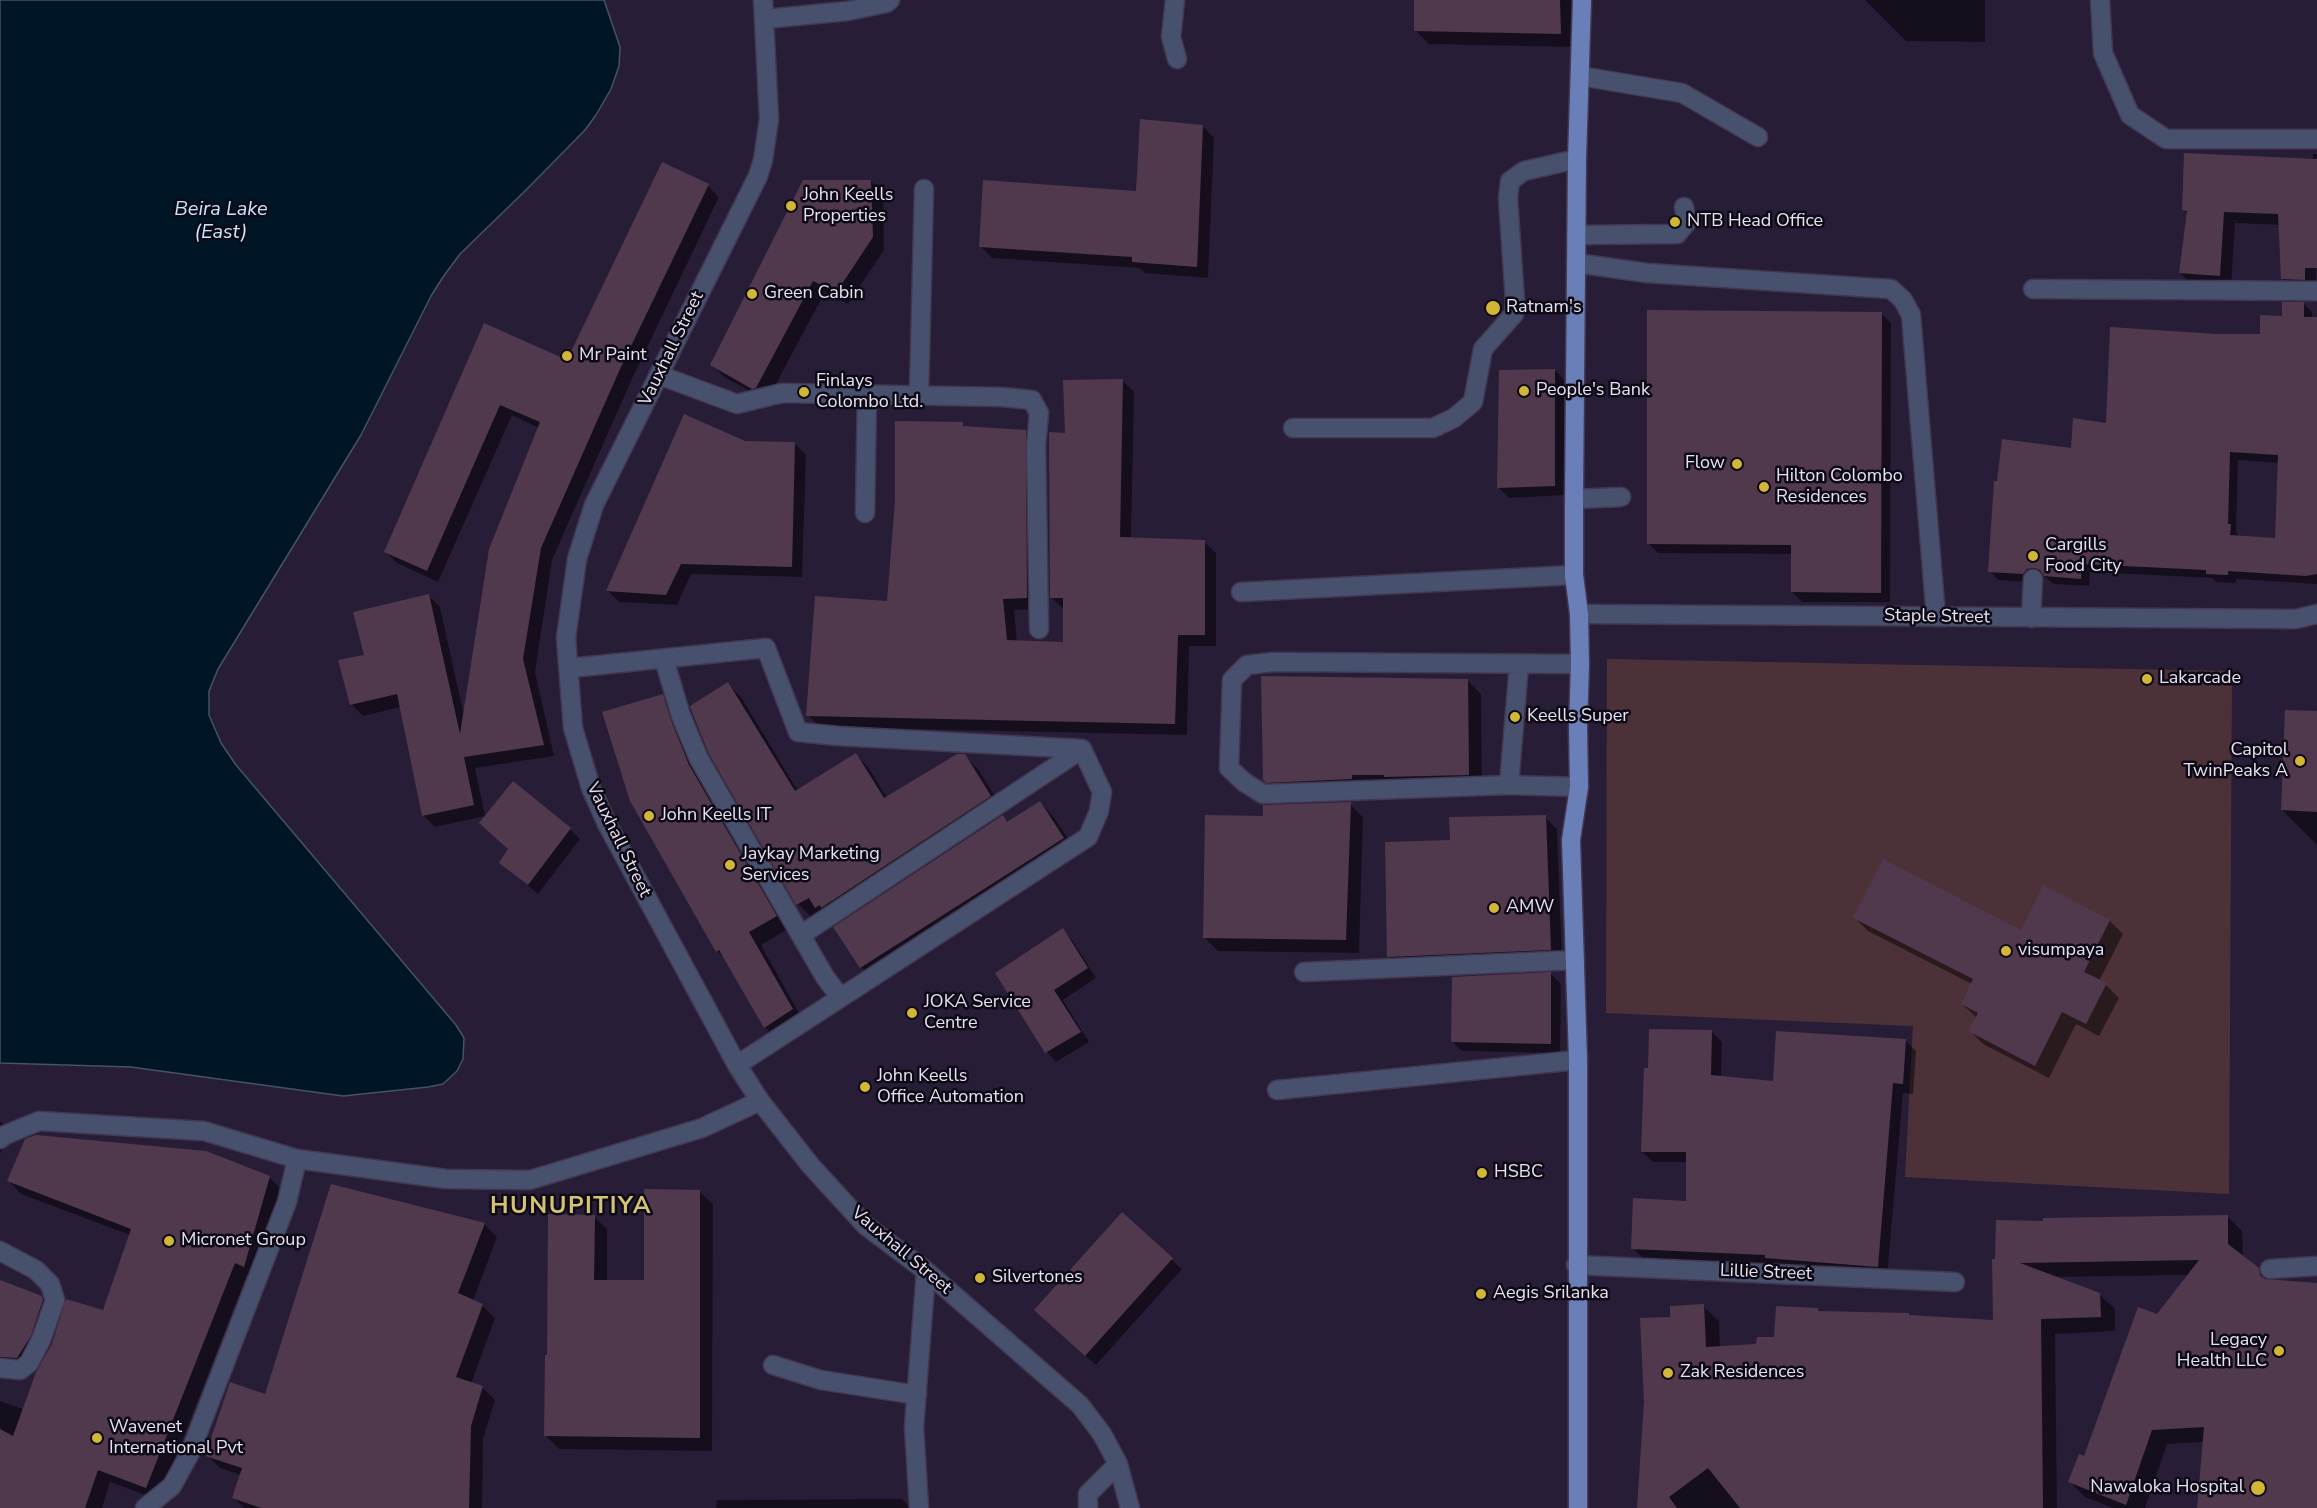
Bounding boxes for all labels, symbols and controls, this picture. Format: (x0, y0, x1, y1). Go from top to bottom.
place label: John Keells Properties (803, 185, 893, 228)
water label: Beira Lake (East) (174, 198, 268, 245)
marker: John Keells Properties (784, 199, 798, 213)
place label: NTB Head Office (1687, 211, 1823, 233)
marker: NTB Head Office (1668, 215, 1682, 229)
place label: Green Cabin (764, 283, 864, 305)
marker: Green Cabin (745, 287, 759, 301)
street label: Vauxhall Street (635, 288, 709, 410)
place label: Ratnam's (1506, 297, 1582, 319)
marker: Ratnam's (1484, 299, 1502, 317)
place label: Mr Paint (579, 345, 647, 367)
marker: Mr Paint (560, 349, 574, 363)
place label: Finlays Colombo Ltd. (816, 371, 923, 413)
place label: People's Bank (1536, 380, 1650, 402)
marker: People's Bank (1517, 384, 1531, 398)
marker: Finlays Colombo Ltd. (797, 385, 811, 399)
place label: Flow (1685, 453, 1725, 475)
marker: Flow (1730, 457, 1744, 471)
place label: Hilton Colombo Residences (1776, 466, 1903, 508)
marker: Hilton Colombo Residences (1757, 480, 1771, 494)
place label: Cargills Food City (2045, 535, 2122, 578)
marker: Cargills Food City (2026, 549, 2040, 563)
street label: Staple Street (1884, 605, 1990, 629)
place label: Lakarcade (2159, 668, 2241, 690)
marker: Lakarcade (2140, 672, 2154, 686)
place label: Keells Super (1527, 706, 1629, 728)
marker: Keells Super (1508, 710, 1522, 724)
place label: Capitol TwinPeaks A (2183, 740, 2288, 783)
marker: Capitol TwinPeaks A (2293, 754, 2307, 768)
street label: Vauxhall Street (581, 779, 655, 901)
place label: John Keells IT (661, 805, 771, 827)
marker: John Keells IT (642, 809, 656, 823)
place label: Jaykay Marketing Services (742, 844, 880, 886)
marker: Jaykay Marketing Services (723, 858, 737, 872)
place label: AMW (1506, 897, 1554, 919)
marker: AMW (1487, 901, 1501, 915)
place label: visumpaya (2018, 940, 2104, 962)
marker: visumpaya (1999, 944, 2013, 958)
place label: JOKA Service Centre (924, 992, 1031, 1034)
marker: JOKA Service Centre (905, 1006, 919, 1020)
place label: John Keells Office Automation (877, 1066, 1024, 1108)
marker: John Keells Office Automation (858, 1080, 872, 1094)
place label: HSBC (1494, 1162, 1543, 1184)
marker: HSBC (1475, 1166, 1489, 1180)
district label: HUNUPITIYA (490, 1193, 652, 1221)
street label: Vauxhall Street (846, 1203, 956, 1299)
place label: Micronet Group (181, 1230, 306, 1252)
marker: Micronet Group (162, 1234, 176, 1248)
street label: Lillie Street (1720, 1261, 1812, 1285)
place label: Silvertones (992, 1267, 1083, 1289)
marker: Silvertones (973, 1271, 987, 1285)
place label: Aegis Srilanka (1493, 1283, 1609, 1305)
marker: Aegis Srilanka (1474, 1287, 1488, 1301)
place label: Legacy Health LLC (2177, 1330, 2267, 1372)
marker: Legacy Health LLC (2272, 1344, 2286, 1358)
place label: Zak Residences (1680, 1362, 1805, 1384)
marker: Zak Residences (1661, 1366, 1675, 1380)
place label: Wavenet International Pvt (109, 1417, 243, 1460)
marker: Wavenet International Pvt (90, 1431, 104, 1445)
place label: Nawaloka Hospital (2090, 1477, 2244, 1499)
marker: Nawaloka Hospital (2249, 1479, 2267, 1497)

